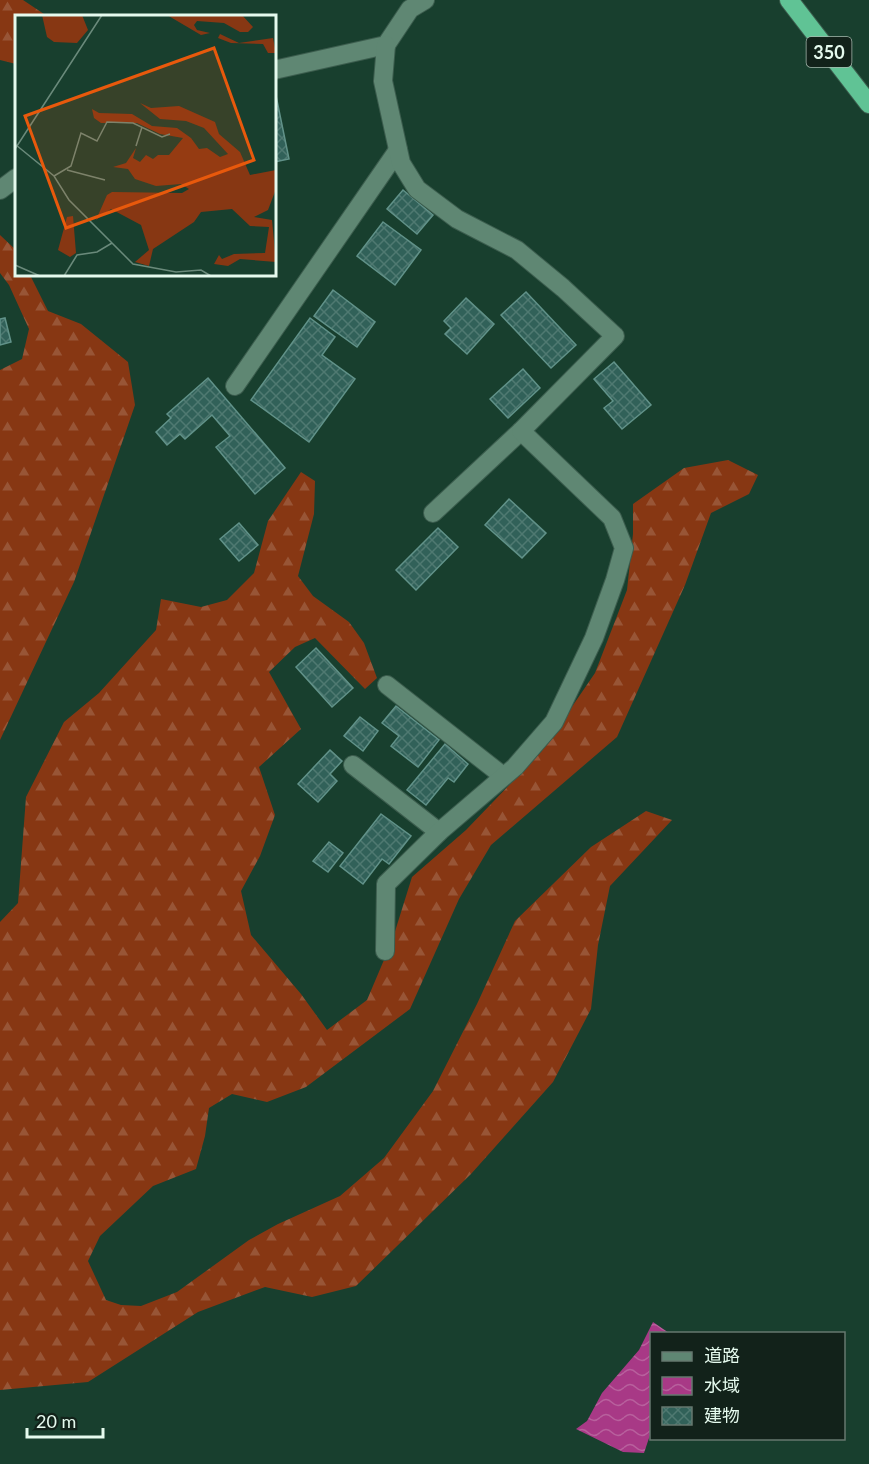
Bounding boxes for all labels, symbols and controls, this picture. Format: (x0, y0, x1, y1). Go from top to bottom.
inset map (15, 15, 276, 276)
road number: 350 (806, 37, 852, 67)
legend (650, 1332, 845, 1440)
text: 道路 (704, 1344, 740, 1366)
text: 水域 (704, 1374, 740, 1396)
scale bar (27, 1401, 104, 1439)
text: 建物 (704, 1404, 740, 1426)
text: 20 m (36, 1410, 76, 1432)

